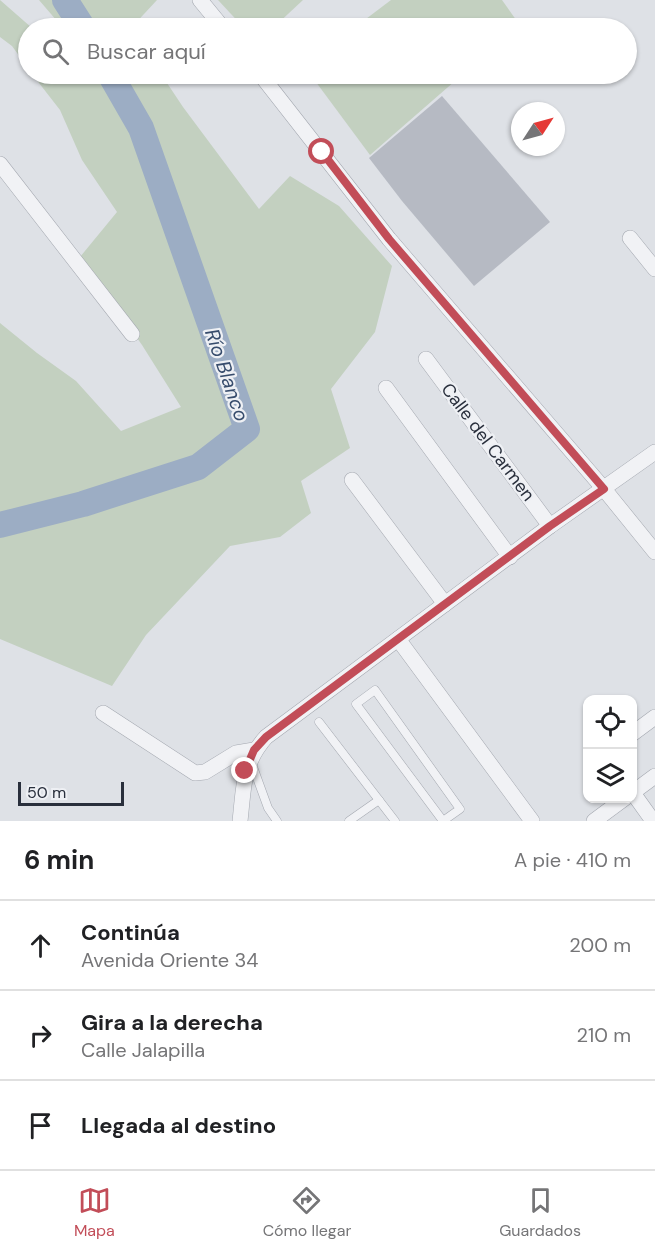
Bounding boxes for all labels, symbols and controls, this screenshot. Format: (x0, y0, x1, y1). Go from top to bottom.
search box (18, 18, 637, 84)
icon: search (39, 35, 72, 68)
text: Buscar aquí (87, 37, 206, 66)
north arrow (511, 102, 565, 156)
route start (308, 138, 334, 164)
water label: Río Blanco (199, 325, 255, 425)
street label: Calle del Carmen (436, 378, 540, 506)
map controls (583, 695, 637, 803)
button: locate (583, 695, 637, 749)
button: layers (583, 749, 637, 803)
route end (231, 757, 257, 783)
scale bar (18, 779, 124, 806)
text: 50 m (27, 782, 66, 803)
text: 6 min (24, 843, 94, 877)
text: A pie · 410 m (514, 847, 631, 873)
text: Continúa (81, 918, 180, 947)
icon: ahead (24, 929, 57, 962)
text: 200 m (569, 932, 631, 958)
text: Avenida Oriente 34 (81, 947, 258, 973)
text: Gira a la derecha (81, 1008, 263, 1037)
icon: right (24, 1019, 57, 1052)
text: 210 m (576, 1022, 631, 1048)
text: Calle Jalapilla (81, 1037, 205, 1063)
icon: arrive (24, 1109, 57, 1142)
text: Llegada al destino (81, 1111, 276, 1140)
tab: Mapa (74, 1184, 115, 1241)
tab: Cómo llegar (263, 1184, 351, 1241)
tab: Guardados (499, 1184, 581, 1241)

